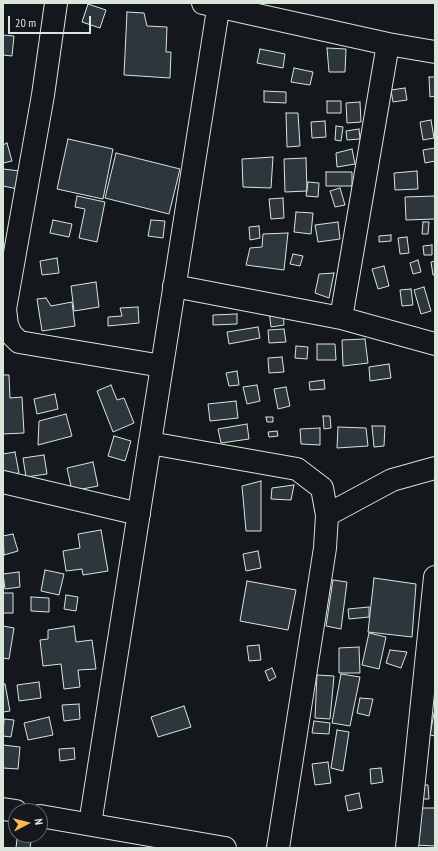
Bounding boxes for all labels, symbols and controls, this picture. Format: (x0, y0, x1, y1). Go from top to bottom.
scale bar (10, 8, 93, 34)
text: 20 m (15, 15, 36, 30)
north arrow (8, 803, 48, 843)
text: N (32, 818, 46, 825)

